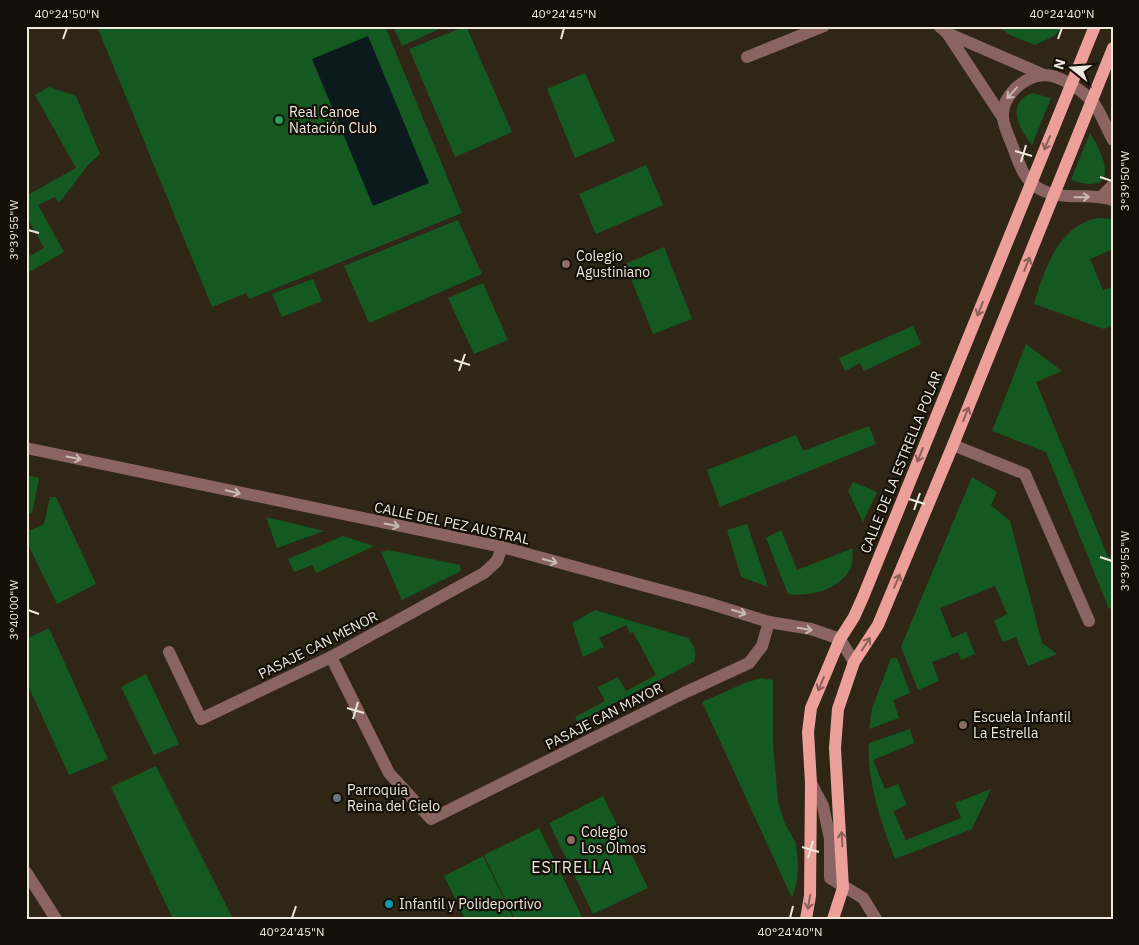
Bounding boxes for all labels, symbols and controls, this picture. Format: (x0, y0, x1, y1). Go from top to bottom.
text: 40°24'50"N (34, 6, 100, 21)
text: 40°24'45"N (531, 6, 597, 21)
text: 40°24'40"N (1029, 6, 1095, 21)
north arrow (1046, 42, 1096, 92)
text: N (1049, 57, 1070, 72)
one-way arrow (1007, 86, 1018, 99)
place label: Real Canoe Natación Club (289, 103, 377, 137)
marker: Real Canoe Natación Club (273, 114, 285, 126)
one-way arrow (1042, 135, 1051, 150)
text: 3°39'50"W (1117, 150, 1132, 211)
one-way arrow (1074, 192, 1090, 202)
text: 3°39'55"W (6, 199, 21, 260)
place label: Colegio Agustiniano (576, 247, 650, 281)
one-way arrow (1023, 257, 1032, 272)
marker: Colegio Agustiniano (560, 258, 572, 270)
one-way arrow (974, 301, 984, 316)
street label: CALLE DE LA ESTRELLA POLAR (856, 368, 946, 556)
one-way arrow (961, 407, 971, 422)
one-way arrow (915, 447, 925, 462)
one-way arrow (66, 453, 82, 463)
one-way arrow (224, 488, 240, 497)
street label: CALLE DEL PEZ AUSTRAL (373, 498, 531, 548)
one-way arrow (384, 521, 400, 530)
text: 3°39'55"W (1117, 530, 1132, 591)
one-way arrow (542, 556, 558, 566)
one-way arrow (893, 573, 902, 588)
text: 3°40'00"W (6, 579, 21, 640)
street label: PASAJE CAN MENOR (255, 607, 381, 683)
one-way arrow (730, 608, 746, 618)
one-way arrow (796, 624, 812, 634)
one-way arrow (861, 637, 871, 651)
one-way arrow (815, 676, 825, 691)
street label: PASAJE CAN MAYOR (542, 678, 666, 753)
place label: Escuela Infantil La Estrella (973, 708, 1071, 742)
marker: Escuela Infantil La Estrella (957, 719, 969, 731)
place label: Parroquia Reina del Cielo (347, 781, 440, 815)
marker: Parroquia Reina del Cielo (331, 792, 343, 804)
place label: Colegio Los Olmos (581, 823, 647, 857)
one-way arrow (837, 831, 846, 847)
marker: Colegio Los Olmos (565, 834, 577, 846)
district label: ESTRELLA (531, 857, 613, 877)
one-way arrow (803, 893, 813, 909)
place label: Infantil y Polideportivo (399, 895, 542, 913)
marker: Infantil y Polideportivo (383, 898, 395, 910)
text: 40°24'45"N (259, 924, 325, 939)
text: 40°24'40"N (757, 924, 823, 939)

